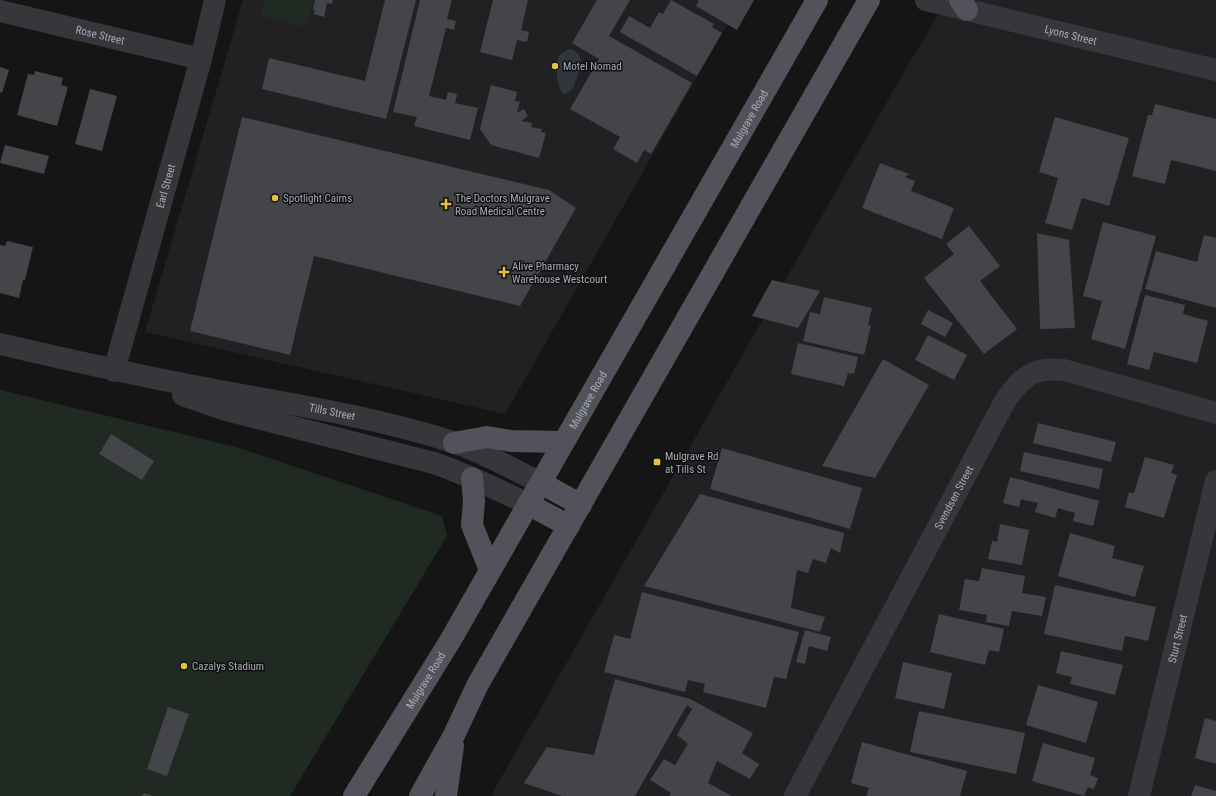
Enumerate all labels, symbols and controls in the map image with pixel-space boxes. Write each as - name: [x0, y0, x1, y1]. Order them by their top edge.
- street label: Lyons Street: [1043, 22, 1098, 48]
- street label: Rose Street: [74, 23, 126, 47]
- place label: Motel Nomad: [563, 60, 622, 73]
- marker: Motel Nomad: [550, 61, 560, 71]
- street label: Mulgrave Road: [727, 88, 771, 150]
- street label: Earl Street: [153, 163, 178, 209]
- place label: Spotlight Cairns: [283, 192, 352, 205]
- place label: The Doctors Mulgrave Road Medical Centre: [455, 192, 550, 218]
- marker: Spotlight Cairns: [270, 193, 280, 203]
- marker: The Doctors Mulgrave Road Medical Centre: [440, 198, 452, 210]
- place label: Alive Pharmacy Warehouse Westcourt: [512, 260, 607, 286]
- marker: Alive Pharmacy Warehouse Westcourt: [499, 267, 509, 277]
- street label: Mulgrave Road: [566, 369, 610, 431]
- street label: Tills Street: [308, 401, 356, 423]
- place label: Mulgrave Rd at Tills St: [665, 450, 719, 476]
- marker: Mulgrave Rd at Tills St: [652, 457, 662, 467]
- street label: Svendsen Street: [931, 464, 976, 532]
- street label: Sturt Street: [1165, 613, 1190, 664]
- street label: Mulgrave Road: [403, 650, 448, 711]
- place label: Cazalys Stadium: [192, 660, 264, 673]
- marker: Cazalys Stadium: [179, 661, 189, 671]

